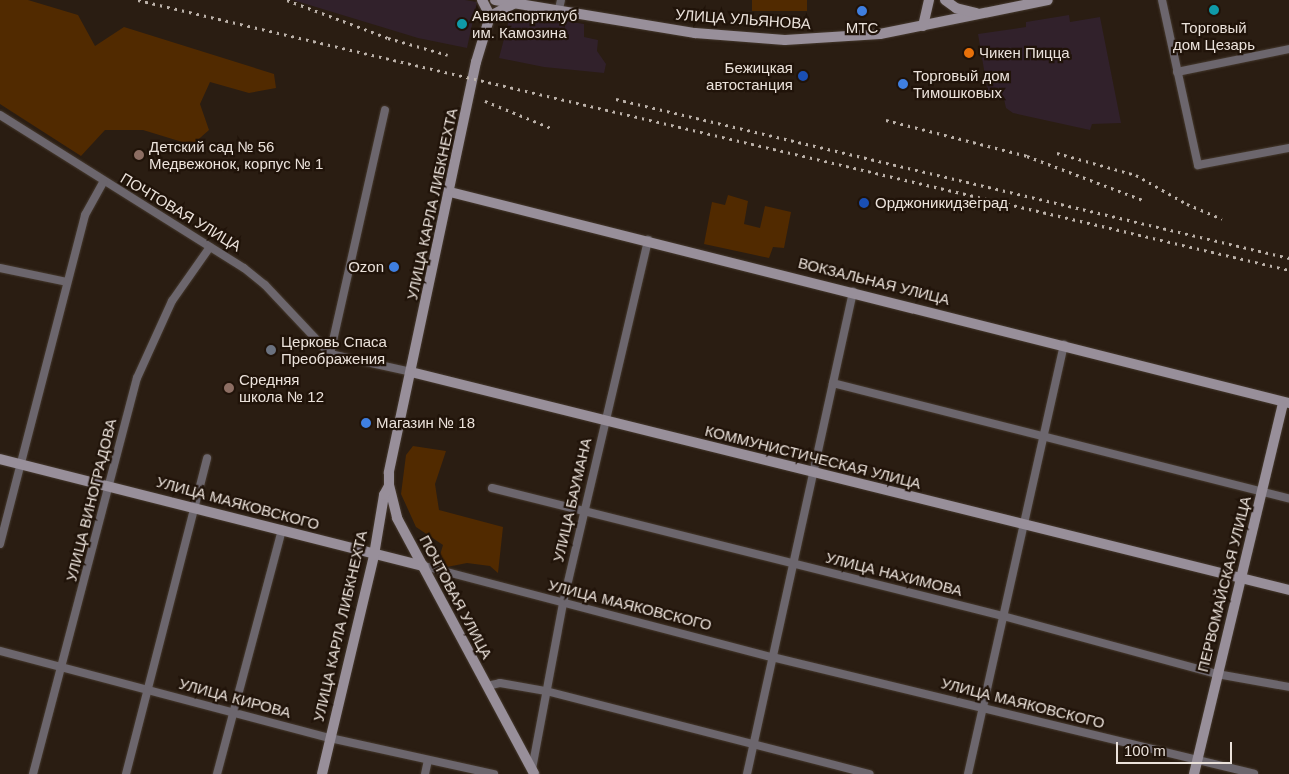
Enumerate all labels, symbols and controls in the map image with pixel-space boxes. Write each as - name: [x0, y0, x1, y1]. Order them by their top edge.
- marker: Торговый дом Цезарь: [1208, 4, 1220, 16]
- street label: УЛИЦА УЛЬЯНОВА: [675, 5, 811, 33]
- marker: МТС: [856, 5, 868, 17]
- place label: Авиаспортклуб им. Камозина: [472, 6, 577, 41]
- marker: Авиаспортклуб им. Камозина: [456, 18, 468, 30]
- place label: Торговый дом Цезарь: [1173, 18, 1255, 53]
- place label: МТС: [846, 19, 878, 37]
- place label: Чикен Пицца: [979, 44, 1070, 62]
- marker: Чикен Пицца: [963, 47, 975, 59]
- place label: Бежицкая автостанция: [706, 58, 793, 93]
- place label: Торговый дом Тимошковых: [913, 66, 1010, 101]
- marker: Бежицкая автостанция: [797, 70, 809, 82]
- marker: Торговый дом Тимошковых: [897, 78, 909, 90]
- street label: УЛИЦА КАРЛА ЛИБКНЕХТА: [403, 106, 461, 302]
- place label: Детский сад № 56 Медвежонок, корпус № 1: [149, 137, 323, 172]
- marker: Детский сад № 56 Медвежонок, корпус № 1: [133, 149, 145, 161]
- street label: ПОЧТОВАЯ УЛИЦА: [117, 169, 245, 255]
- place label: Орджоникидзеград: [875, 194, 1008, 212]
- marker: Орджоникидзеград: [857, 196, 871, 210]
- street label: ВОКЗАЛЬНАЯ УЛИЦА: [796, 253, 952, 309]
- place label: Ozon: [348, 258, 384, 276]
- marker: Ozon: [388, 261, 400, 273]
- place label: Церковь Спаса Преображения: [281, 332, 387, 367]
- marker: Церковь Спаса Преображения: [265, 344, 277, 356]
- place label: Средняя школа № 12: [239, 370, 324, 405]
- marker: Средняя школа № 12: [223, 382, 235, 394]
- place label: Магазин № 18: [376, 414, 475, 432]
- street label: УЛИЦА ВИНОГРАДОВА: [62, 417, 120, 583]
- marker: Магазин № 18: [360, 417, 372, 429]
- street label: КОММУНИСТИЧЕСКАЯ УЛИЦА: [703, 421, 923, 493]
- street label: УЛИЦА БАУМАНА: [549, 436, 595, 564]
- street label: УЛИЦА МАЯКОВСКОГО: [155, 473, 321, 533]
- street label: ПЕРВОМАЙСКАЯ УЛИЦА: [1193, 494, 1255, 674]
- street label: УЛИЦА КАРЛА ЛИБКНЕХТА: [309, 529, 371, 723]
- street label: ПОЧТОВАЯ УЛИЦА: [416, 532, 496, 662]
- street label: УЛИЦА НАХИМОВА: [824, 548, 964, 600]
- street label: УЛИЦА МАЯКОВСКОГО: [546, 576, 714, 634]
- street label: УЛИЦА КИРОВА: [177, 674, 293, 722]
- street label: УЛИЦА МАЯКОВСКОГО: [939, 674, 1107, 732]
- scale bar: [1119, 732, 1235, 764]
- text: 100 m: [1124, 742, 1166, 759]

